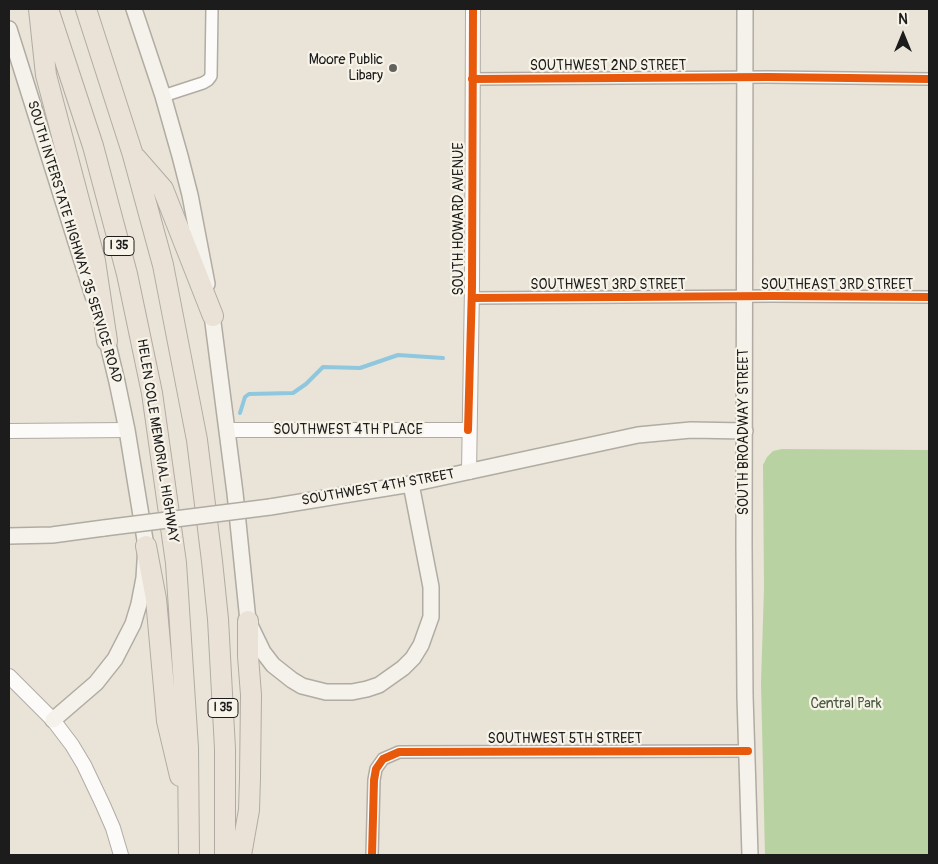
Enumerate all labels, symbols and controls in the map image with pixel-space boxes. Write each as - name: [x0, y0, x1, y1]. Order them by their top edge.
- north arrow: [878, 10, 928, 60]
- text: N: [898, 11, 908, 28]
- place label: Moore Public Libary: [309, 52, 383, 84]
- street label: SOUTHWEST 2ND STREET: [530, 58, 686, 74]
- marker: Moore Public Libary: [387, 62, 399, 74]
- street label: SOUTH INTERSTATE HIGHWAY 35 SERVICE ROAD: [23, 99, 125, 385]
- street label: SOUTH HOWARD AVENUE: [451, 142, 467, 296]
- road number: I 35: [104, 237, 134, 256]
- street label: SOUTHWEST 3RD STREET: [530, 277, 686, 293]
- street label: SOUTHEAST 3RD STREET: [761, 277, 913, 293]
- street label: HELEN COLE MEMORIAL HIGHWAY: [133, 338, 181, 544]
- street label: SOUTH BROADWAY STREET: [736, 349, 752, 515]
- street label: SOUTHWEST 4TH PLACE: [273, 422, 423, 438]
- street label: SOUTHWEST 4TH STREET: [300, 466, 456, 510]
- park label: Central Park: [810, 696, 882, 712]
- road number: I 35: [208, 698, 238, 718]
- street label: SOUTHWEST 5TH STREET: [488, 731, 642, 747]

